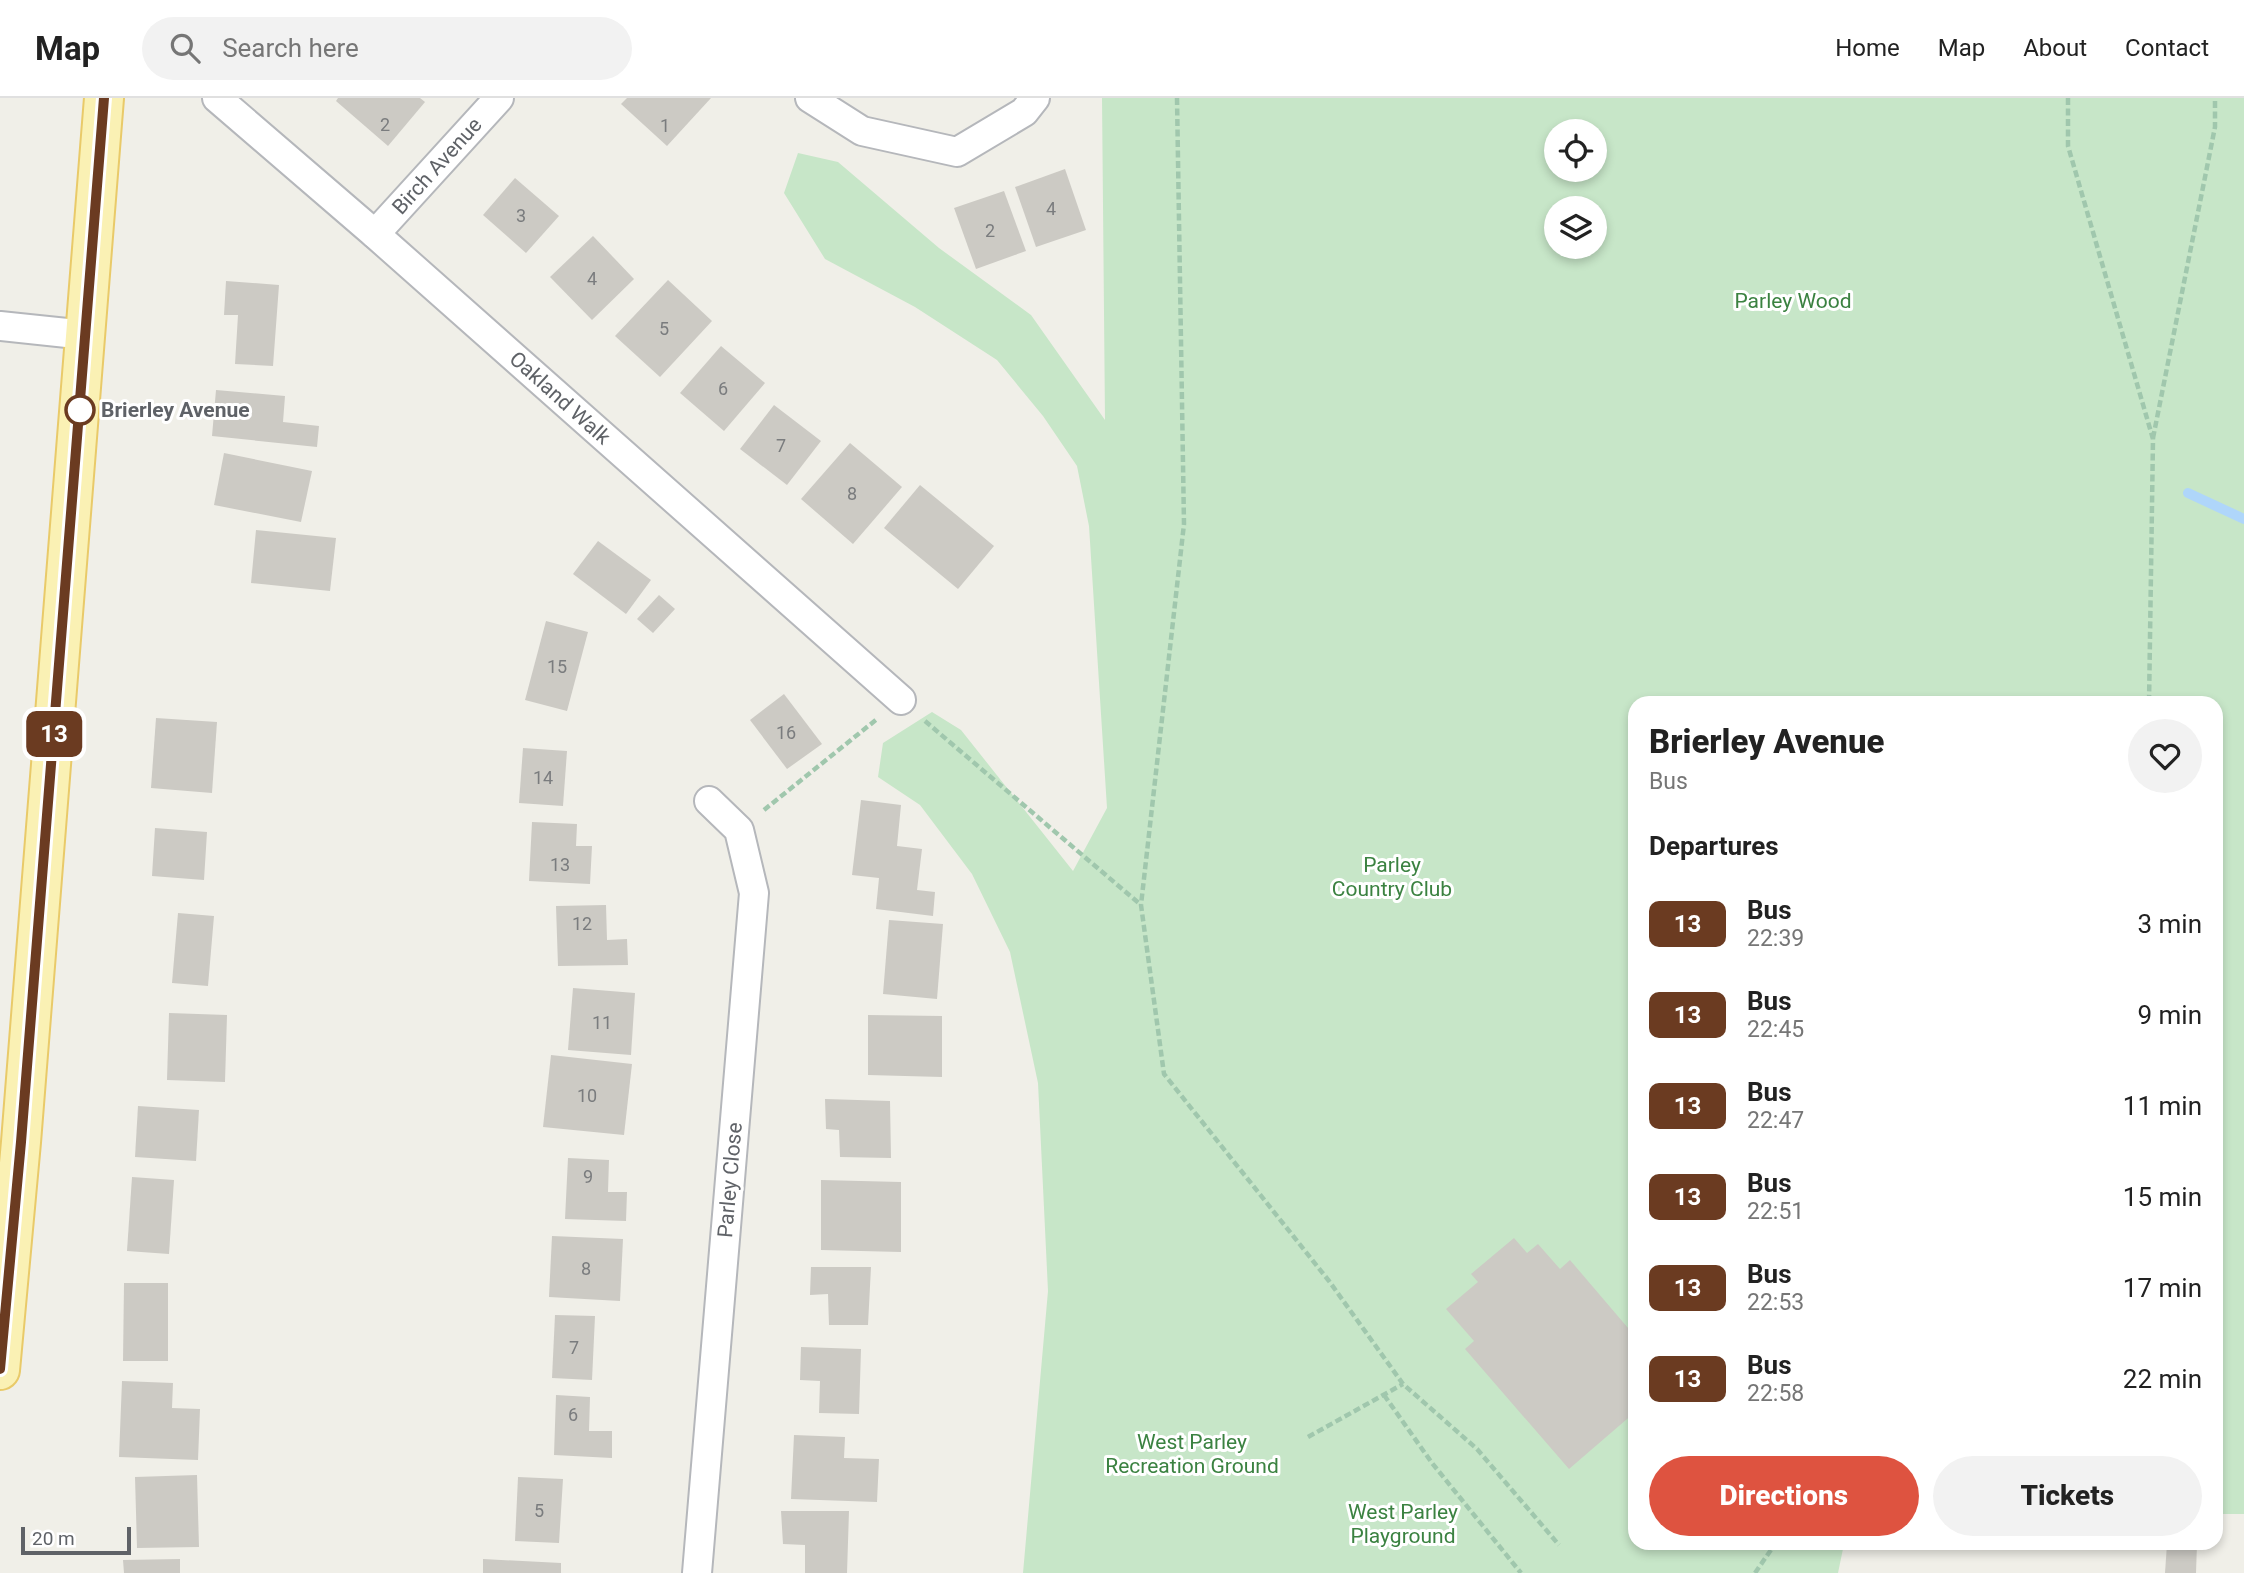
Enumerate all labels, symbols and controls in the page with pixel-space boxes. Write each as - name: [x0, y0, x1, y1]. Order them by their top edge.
- search box: [142, 17, 632, 80]
- text: Map: [35, 29, 100, 68]
- icon: search: [166, 29, 204, 67]
- text: Search here: [222, 33, 359, 63]
- text: Home: [1835, 34, 1900, 62]
- text: Map: [1938, 34, 1985, 62]
- text: About: [2023, 34, 2087, 62]
- text: Contact: [2125, 34, 2209, 62]
- street label: Birch Avenue: [387, 113, 487, 219]
- house number: 2: [380, 114, 390, 135]
- house number: 1: [660, 115, 670, 136]
- map controls: [1544, 119, 1607, 259]
- button: locate: [1544, 119, 1607, 182]
- button: layers: [1544, 196, 1607, 259]
- house number: 4: [1046, 198, 1056, 219]
- house number: 3: [516, 205, 526, 226]
- house number: 2: [985, 220, 995, 241]
- house number: 4: [587, 268, 597, 289]
- park label: Parley Wood: [1734, 289, 1852, 313]
- house number: 5: [659, 318, 669, 339]
- street label: Oakland Walk: [505, 347, 616, 450]
- house number: 6: [718, 378, 728, 399]
- marker: Brierley Avenue: [65, 395, 95, 425]
- place label: Brierley Avenue: [101, 398, 250, 422]
- house number: 7: [776, 435, 786, 456]
- house number: 8: [847, 483, 857, 504]
- house number: 15: [547, 656, 567, 677]
- line badge: 13: [22, 711, 86, 757]
- button: heart: [2128, 719, 2202, 793]
- text: 13: [40, 720, 68, 748]
- house number: 16: [776, 722, 796, 743]
- text: Brierley Avenue: [1649, 722, 1884, 761]
- house number: 14: [533, 767, 553, 788]
- text: Bus: [1649, 768, 1688, 795]
- text: Departures: [1649, 831, 1779, 861]
- park label: Parley Country Club: [1332, 853, 1452, 901]
- house number: 13: [550, 854, 570, 875]
- text: Bus: [1747, 895, 1792, 925]
- text: 3 min: [2137, 909, 2202, 939]
- text: 13: [1674, 910, 1701, 938]
- house number: 12: [572, 913, 592, 934]
- text: 22:39: [1747, 925, 1804, 952]
- text: Bus: [1747, 986, 1792, 1016]
- text: 9 min: [2137, 1000, 2202, 1030]
- text: 13: [1674, 1001, 1701, 1029]
- house number: 11: [592, 1012, 612, 1033]
- text: 22:45: [1747, 1016, 1804, 1043]
- text: Bus: [1747, 1077, 1792, 1107]
- house number: 10: [577, 1085, 597, 1106]
- text: 11 min: [2123, 1091, 2202, 1121]
- text: 13: [1674, 1092, 1701, 1120]
- text: 22:47: [1747, 1107, 1804, 1134]
- street label: Parley Close: [713, 1121, 747, 1239]
- house number: 9: [583, 1166, 593, 1187]
- text: Bus: [1747, 1168, 1792, 1198]
- text: 15 min: [2123, 1182, 2202, 1212]
- text: 13: [1674, 1183, 1701, 1211]
- text: 22:51: [1747, 1198, 1804, 1225]
- house number: 8: [581, 1258, 591, 1279]
- text: Bus: [1747, 1259, 1792, 1289]
- text: 17 min: [2123, 1273, 2202, 1303]
- text: 13: [1674, 1274, 1701, 1302]
- text: 22:53: [1747, 1289, 1804, 1316]
- house number: 7: [569, 1337, 579, 1358]
- text: Bus: [1747, 1350, 1792, 1380]
- text: 22 min: [2123, 1364, 2202, 1394]
- text: 13: [1674, 1365, 1701, 1393]
- text: 22:58: [1747, 1380, 1804, 1407]
- house number: 6: [568, 1404, 578, 1425]
- park label: West Parley Recreation Ground: [1105, 1430, 1279, 1478]
- button: Directions: [1649, 1456, 1919, 1536]
- button: Tickets: [1933, 1456, 2202, 1536]
- house number: 5: [534, 1500, 544, 1521]
- park label: West Parley Playground: [1348, 1500, 1458, 1548]
- scale bar: [21, 1524, 131, 1556]
- text: 20 m: [32, 1527, 75, 1550]

